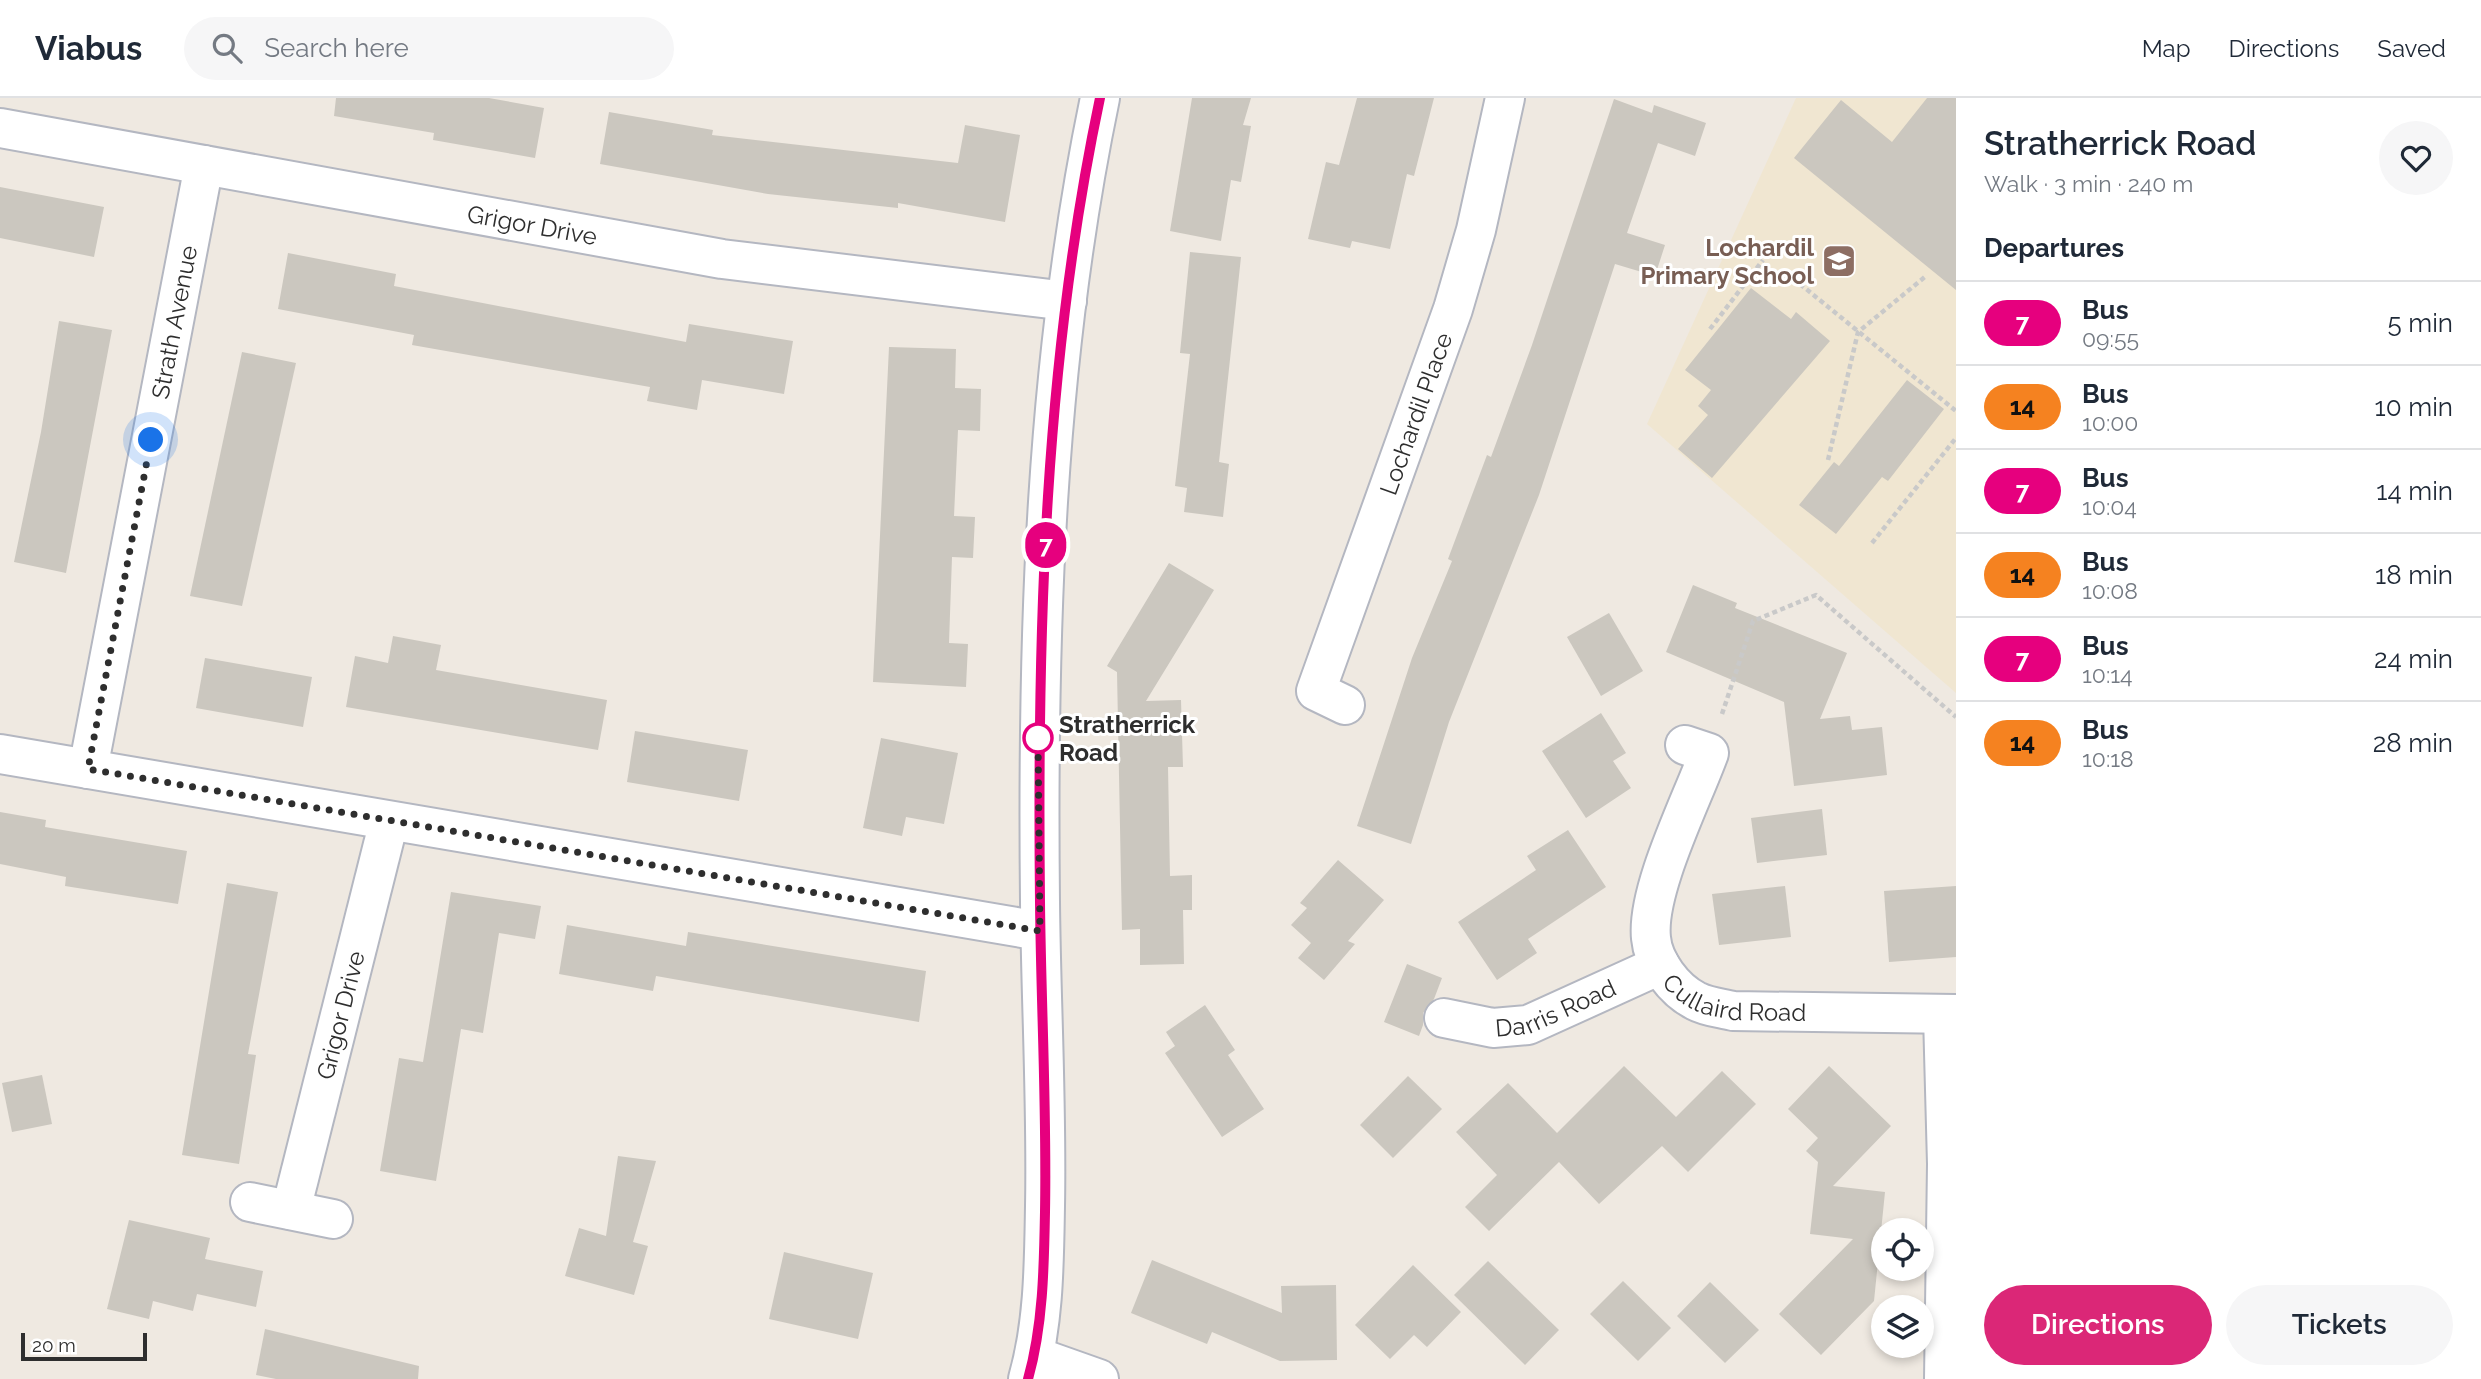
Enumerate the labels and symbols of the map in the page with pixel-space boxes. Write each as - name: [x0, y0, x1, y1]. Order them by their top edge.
- street label: Grigor Drive: [465, 199, 599, 251]
- place label: Lochardil Primary School: [1640, 233, 1814, 290]
- school or university icon: Lochardil Primary School: [1820, 242, 1858, 280]
- street label: Strath Avenue: [145, 243, 203, 401]
- street label: Lochardil Place: [1373, 329, 1458, 499]
- your location: [133, 422, 168, 457]
- line badge: 7: [1023, 522, 1069, 568]
- place label: Stratherrick Road: [1059, 710, 1196, 767]
- marker: Stratherrick Road: [1023, 723, 1053, 753]
- street label: Grigor Drive: [310, 948, 370, 1082]
- street label: Cullaird Road: [1657, 967, 1806, 1026]
- street label: Darris Road: [1494, 973, 1620, 1042]
- scale bar: [21, 1330, 147, 1362]

